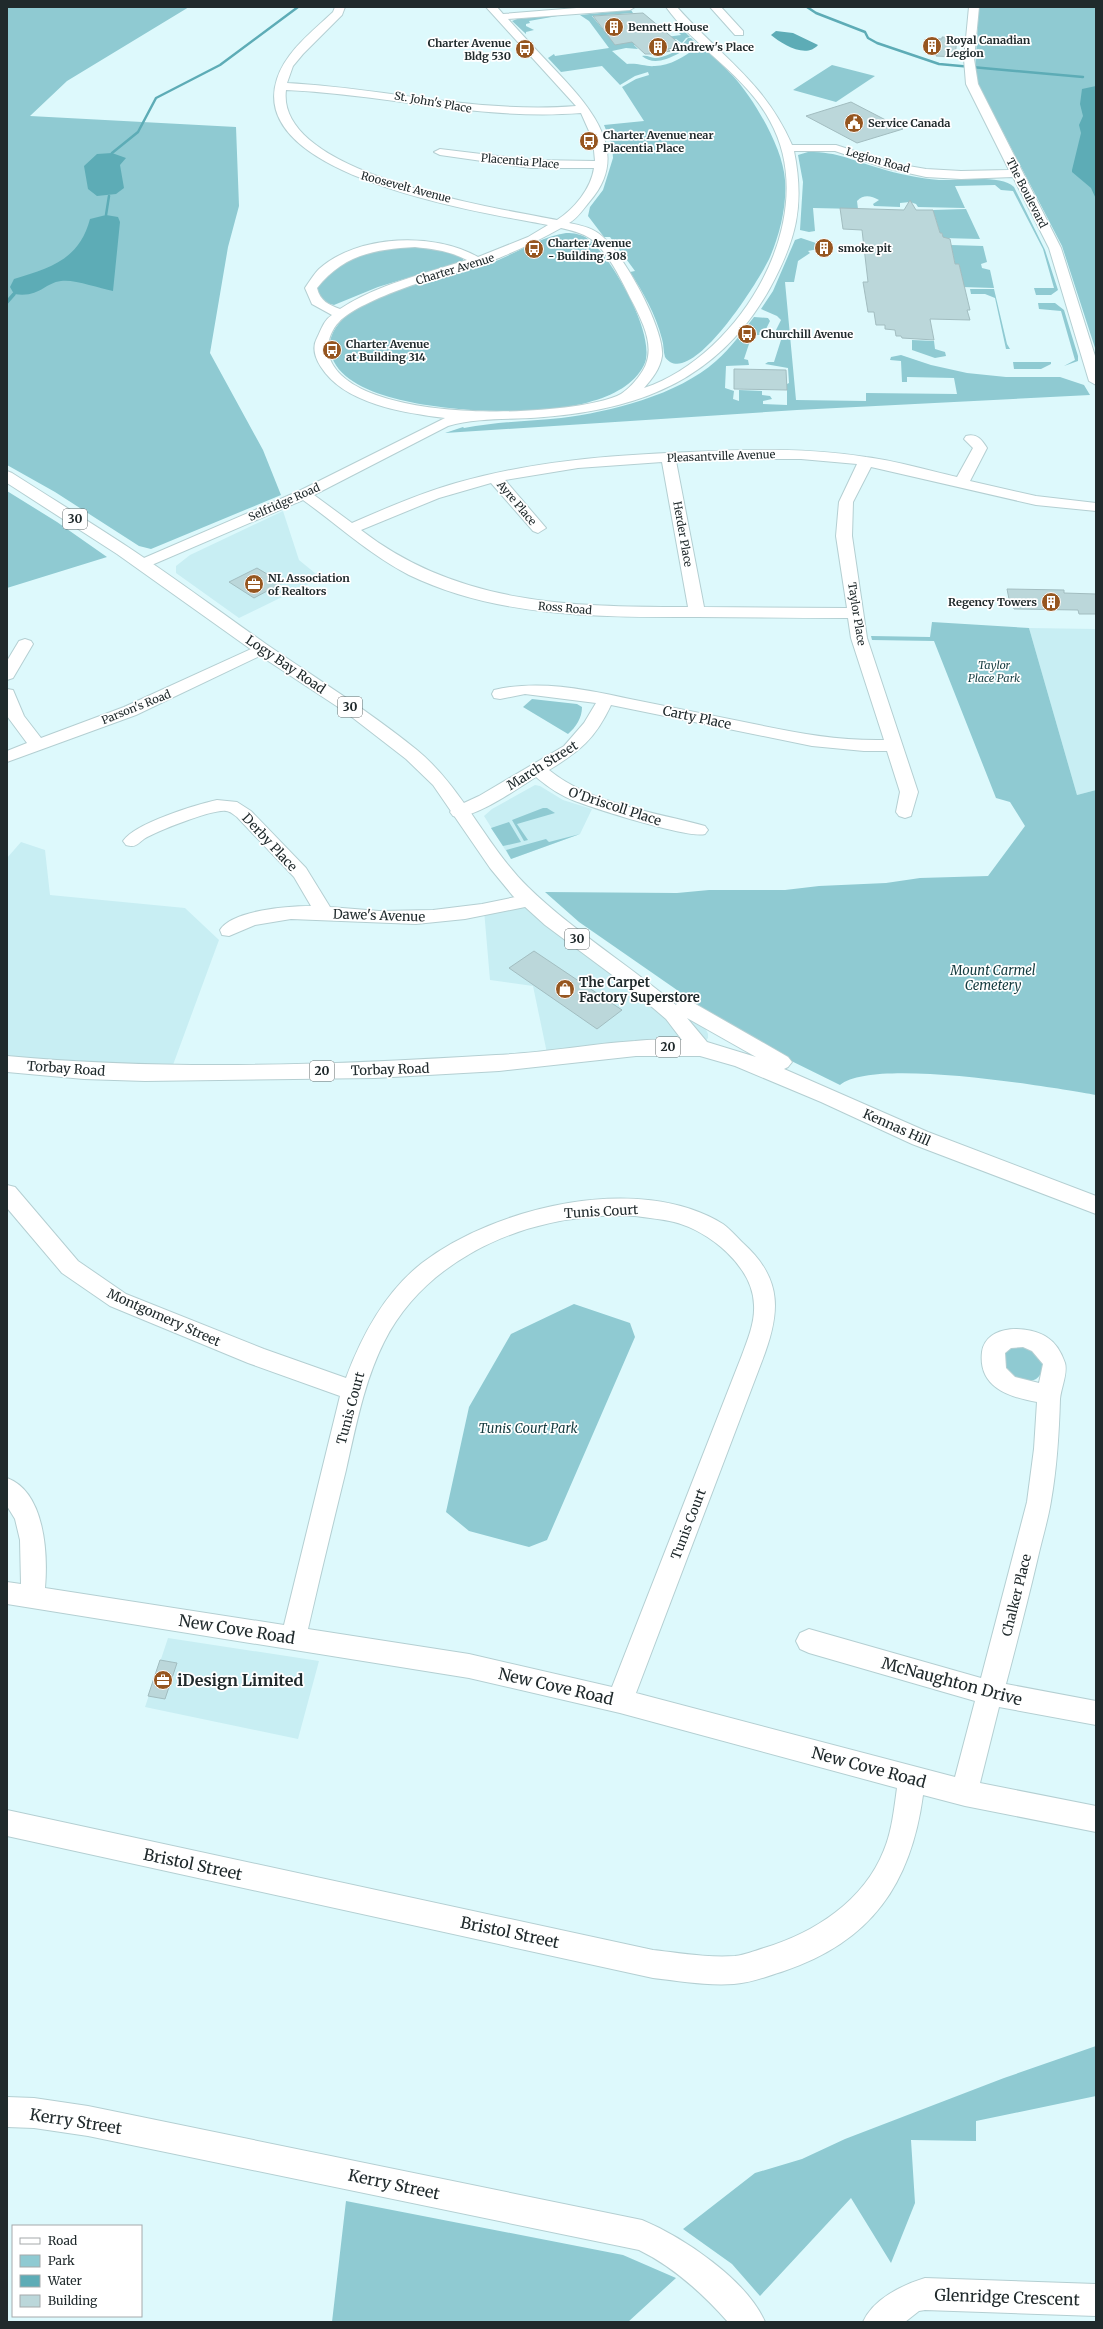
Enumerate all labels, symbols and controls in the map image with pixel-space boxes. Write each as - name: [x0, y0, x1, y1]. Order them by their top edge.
- building icon: Bennett House: [603, 16, 625, 38]
- place label: Bennett House: [628, 20, 708, 34]
- place label: Royal Canadian Legion: [946, 33, 1031, 60]
- building icon: Royal Canadian Legion: [921, 35, 943, 57]
- place label: Charter Avenue Bldg 530: [428, 36, 511, 63]
- building icon: Andrew's Place: [647, 36, 669, 58]
- bus stop icon: Charter Avenue Bldg 530: [514, 38, 536, 60]
- place label: Andrew's Place: [671, 40, 754, 54]
- street label: St. John's Place: [393, 88, 473, 116]
- public building icon: Service Canada: [843, 112, 865, 134]
- place label: Service Canada: [868, 116, 950, 130]
- place label: Charter Avenue near Placentia Place: [603, 128, 714, 155]
- bus stop icon: Charter Avenue near Placentia Place: [578, 130, 600, 152]
- street label: Legion Road: [844, 144, 912, 176]
- street label: Placentia Place: [480, 151, 560, 171]
- street label: The Boulevard: [1003, 156, 1051, 231]
- street label: Roosevelt Avenue: [359, 168, 453, 206]
- place label: Charter Avenue - Building 308: [548, 236, 631, 263]
- building icon: smoke pit: [813, 237, 835, 259]
- bus stop icon: Charter Avenue - Building 308: [523, 238, 545, 260]
- place label: smoke pit: [838, 241, 892, 255]
- street label: Charter Avenue: [414, 250, 496, 288]
- bus stop icon: Churchill Avenue: [736, 323, 758, 345]
- place label: Churchill Avenue: [761, 327, 853, 341]
- place label: Charter Avenue at Building 314: [346, 337, 429, 364]
- bus stop icon: Charter Avenue at Building 314: [321, 339, 343, 361]
- street label: Pleasantville Avenue: [666, 447, 776, 465]
- street label: Ayre Place: [494, 477, 540, 528]
- street label: Selfridge Road: [246, 480, 322, 524]
- street label: Herder Place: [670, 500, 696, 568]
- road number: 30: [63, 509, 87, 529]
- place label: NL Association of Realtors: [268, 571, 350, 598]
- office icon: NL Association of Realtors: [243, 573, 265, 595]
- street label: Taylor Place: [845, 581, 869, 647]
- building icon: Regency Towers: [1040, 591, 1062, 613]
- place label: Regency Towers: [948, 595, 1037, 609]
- street label: Ross Road: [537, 599, 593, 617]
- street label: Logy Bay Road: [243, 631, 329, 697]
- park label: Taylor Place Park: [968, 658, 1020, 685]
- street label: Parson's Road: [99, 687, 173, 727]
- road number: 30: [338, 697, 362, 717]
- street label: Carty Place: [661, 702, 733, 733]
- street label: March Street: [504, 737, 581, 794]
- street label: O'Driscoll Place: [566, 783, 664, 830]
- street label: Derby Place: [238, 810, 301, 875]
- street label: Dawe's Avenue: [333, 905, 426, 926]
- road number: 30: [565, 929, 589, 949]
- park label: Mount Carmel Cemetery: [949, 962, 1036, 994]
- place label: The Carpet Factory Superstore: [579, 974, 700, 1006]
- shop icon: The Carpet Factory Superstore: [554, 978, 576, 1000]
- road number: 20: [656, 1037, 680, 1057]
- street label: Torbay Road: [26, 1057, 106, 1080]
- street label: Torbay Road: [350, 1060, 430, 1079]
- road number: 20: [310, 1061, 334, 1081]
- street label: Kennas Hill: [860, 1105, 933, 1150]
- street label: Tunis Court: [563, 1201, 639, 1222]
- street label: Montgomery Street: [104, 1285, 223, 1350]
- street label: Tunis Court: [333, 1370, 368, 1446]
- park label: Tunis Court Park: [479, 1420, 577, 1437]
- street label: Tunis Court: [667, 1486, 710, 1562]
- street label: Chalker Place: [998, 1552, 1035, 1638]
- street label: New Cove Road: [177, 1610, 297, 1648]
- street label: McNaughton Drive: [879, 1653, 1025, 1709]
- street label: New Cove Road: [496, 1663, 616, 1709]
- office icon: iDesign Limited: [152, 1669, 174, 1691]
- place label: iDesign Limited: [177, 1670, 303, 1690]
- street label: New Cove Road: [810, 1742, 929, 1792]
- street label: Bristol Street: [142, 1844, 245, 1884]
- street label: Bristol Street: [459, 1912, 562, 1952]
- street label: Kerry Street: [28, 2104, 124, 2138]
- street label: Kerry Street: [346, 2165, 442, 2204]
- legend: [12, 2225, 142, 2317]
- text: Road: [48, 2233, 77, 2248]
- text: Park: [48, 2253, 75, 2268]
- text: Water: [47, 2273, 83, 2288]
- street label: Glenridge Crescent: [934, 2284, 1081, 2310]
- text: Building: [48, 2293, 98, 2308]

